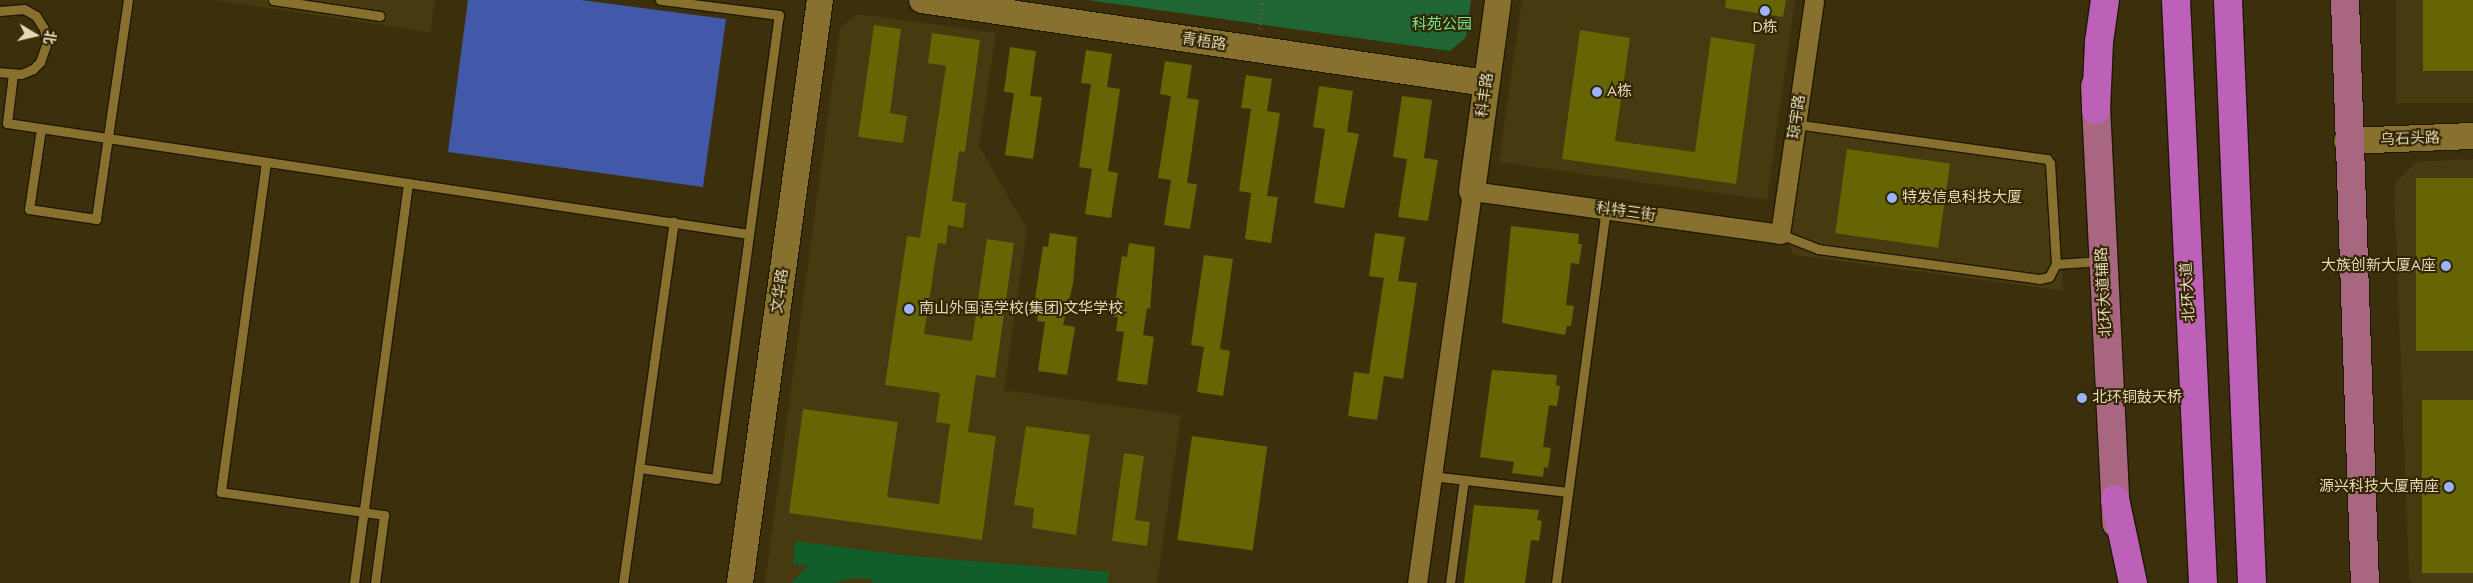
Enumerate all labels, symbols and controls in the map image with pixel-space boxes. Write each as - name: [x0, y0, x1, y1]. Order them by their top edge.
- marker: D栋: [1759, 5, 1771, 17]
- north arrow: [10, 10, 60, 60]
- park label: 科苑公园: [1412, 16, 1472, 34]
- place label: D栋: [1752, 19, 1778, 37]
- text: 北: [39, 29, 61, 46]
- street label: 青梧路: [1180, 30, 1228, 54]
- street label: 科丰路: [1473, 71, 1497, 119]
- place label: A栋: [1607, 83, 1632, 101]
- marker: A栋: [1591, 86, 1603, 98]
- street label: 琼宇路: [1785, 93, 1809, 141]
- street label: 乌石头路: [2380, 129, 2440, 149]
- place label: 特发信息科技大厦: [1902, 189, 2022, 207]
- marker: 特发信息科技大厦: [1886, 192, 1898, 204]
- street label: 科特三街: [1595, 199, 1657, 225]
- street label: 北环大道辅路: [2093, 247, 2115, 337]
- place label: 大族创新大厦A座: [2321, 257, 2436, 275]
- marker: 大族创新大厦A座: [2440, 260, 2452, 272]
- street label: 北环大道: [2177, 262, 2199, 322]
- street label: 文华路: [768, 267, 792, 315]
- place label: 南山外国语学校(集团)文华学校: [919, 300, 1123, 318]
- marker: 南山外国语学校(集团)文华学校: [903, 303, 915, 315]
- place label: 北环铜鼓天桥: [2092, 389, 2182, 407]
- marker: 北环铜鼓天桥: [2076, 392, 2088, 404]
- place label: 源兴科技大厦南座: [2319, 478, 2439, 496]
- marker: 源兴科技大厦南座: [2443, 481, 2455, 493]

